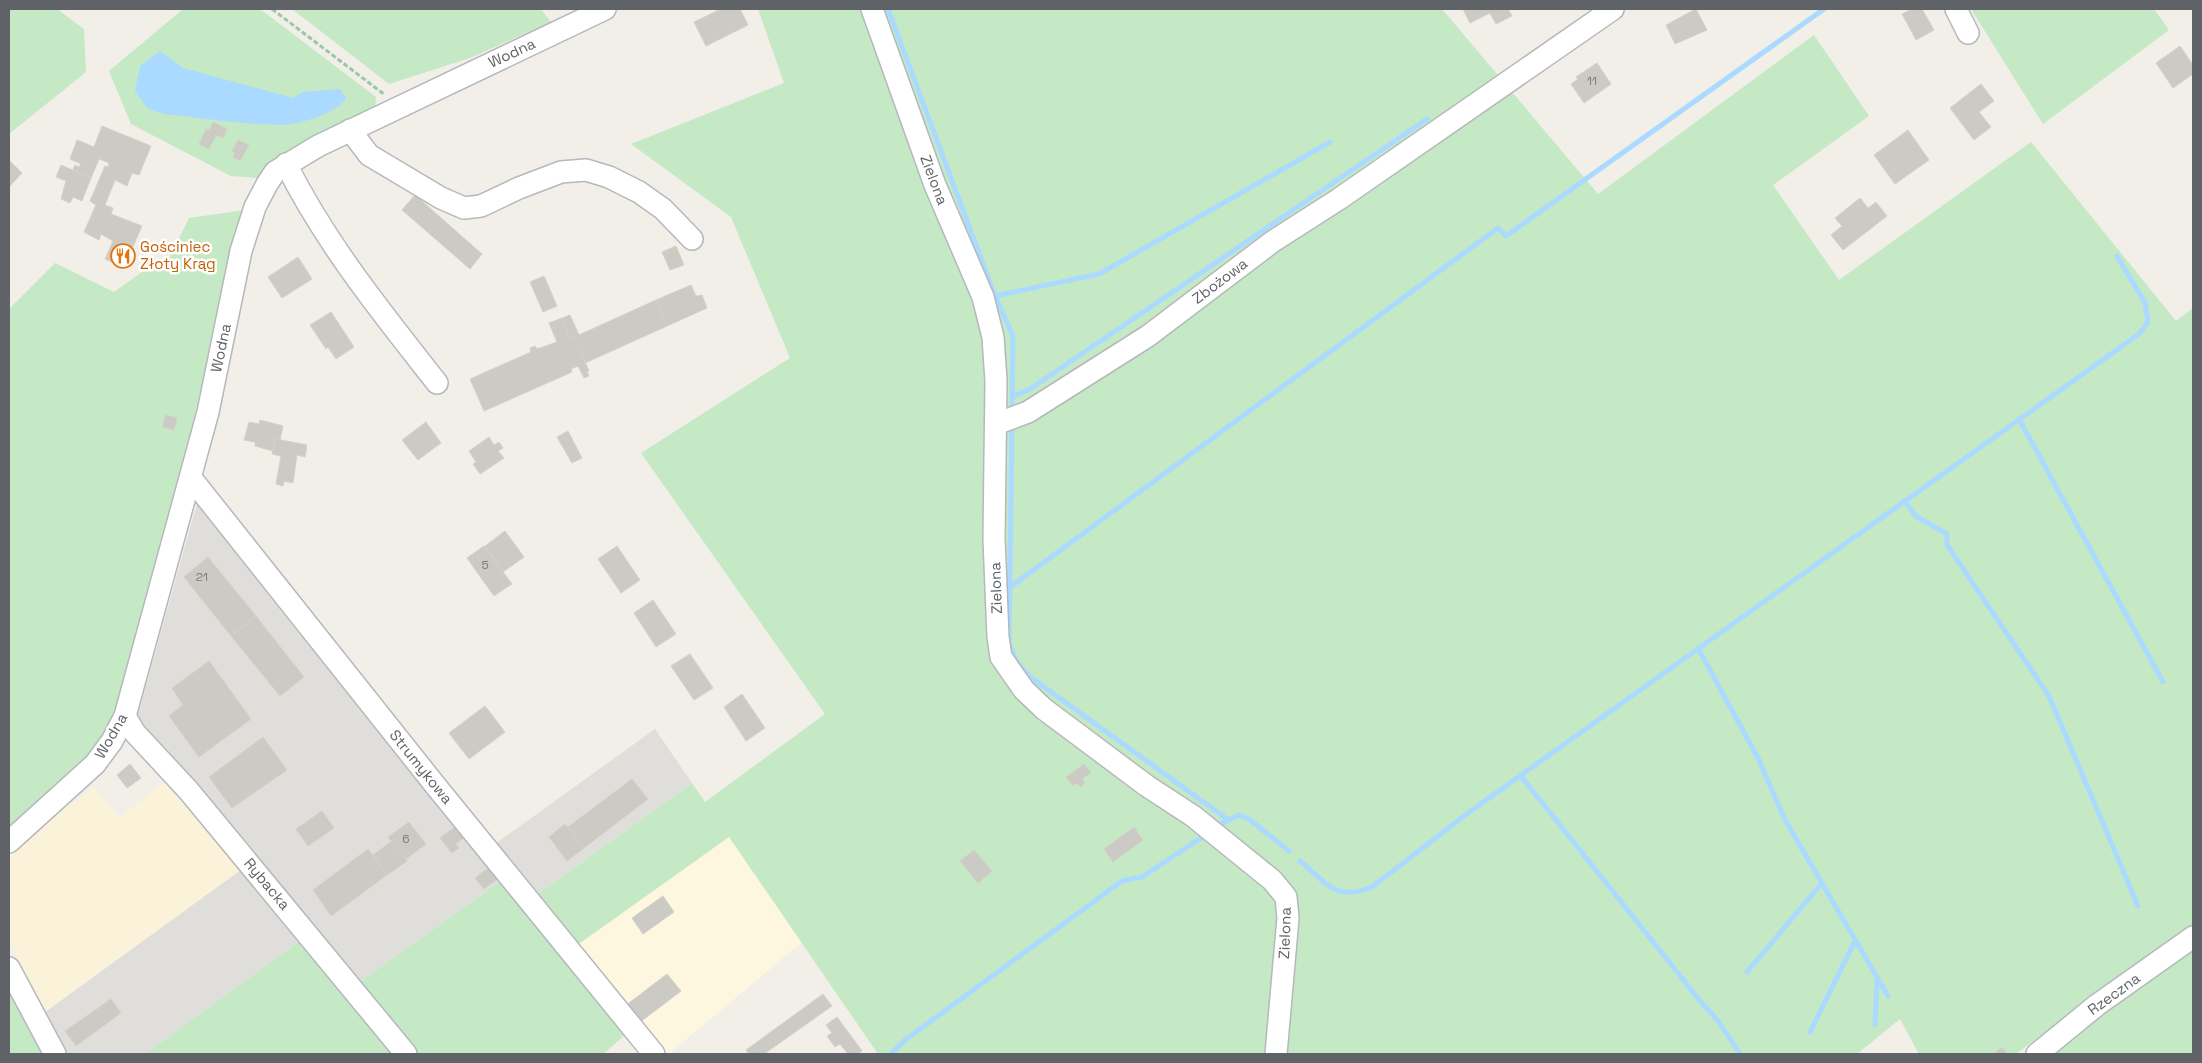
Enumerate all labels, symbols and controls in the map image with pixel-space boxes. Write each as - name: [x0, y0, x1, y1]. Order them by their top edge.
- street label: Wodna: [485, 33, 539, 72]
- house number: 11: [1587, 73, 1597, 89]
- street label: Zielona: [916, 152, 953, 208]
- place label: Gościniec Złoty Krąg: [140, 237, 216, 273]
- restaurant icon: Gościniec Złoty Krąg: [110, 243, 136, 269]
- street label: Zbożowa: [1188, 253, 1251, 308]
- street label: Wodna: [206, 321, 235, 374]
- house number: 5: [481, 557, 489, 573]
- street label: Zielona: [985, 561, 1006, 614]
- house number: 21: [196, 569, 208, 585]
- street label: Wodna: [90, 709, 131, 762]
- street label: Strumykowa: [386, 726, 457, 808]
- house number: 6: [402, 831, 410, 847]
- street label: Rybacka: [240, 854, 295, 914]
- street label: Zielona: [1274, 906, 1295, 959]
- street label: Rzeczna: [2084, 968, 2144, 1019]

